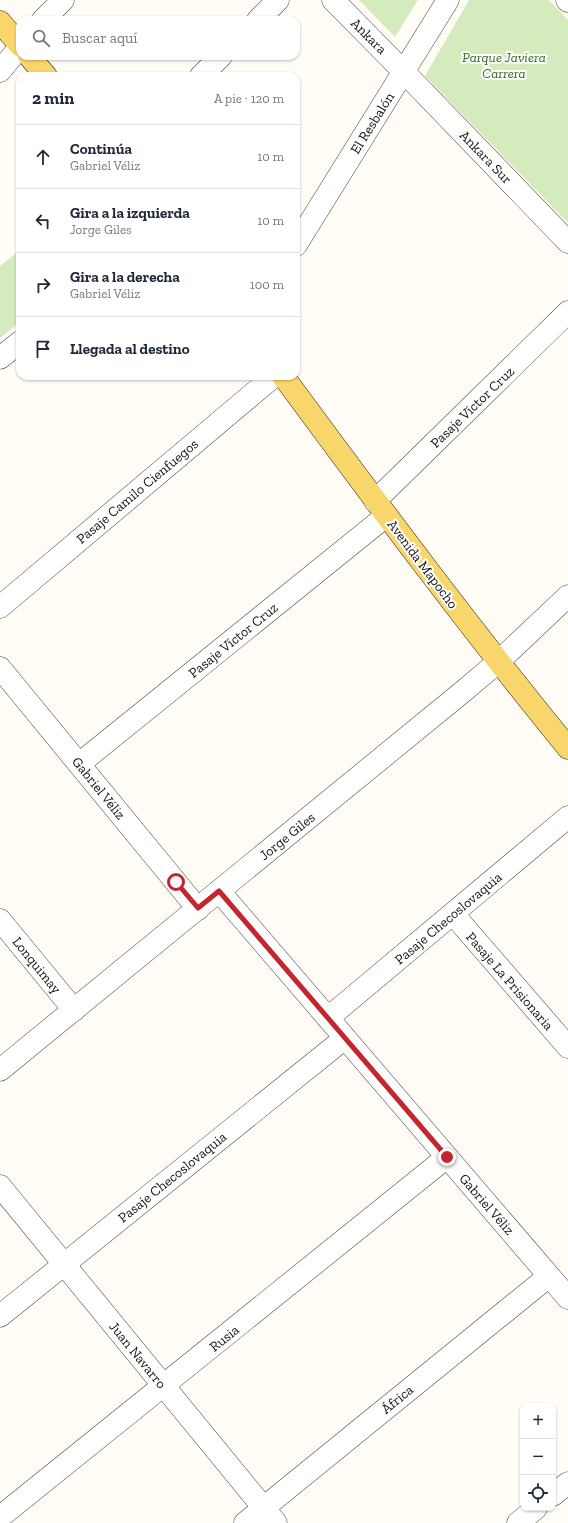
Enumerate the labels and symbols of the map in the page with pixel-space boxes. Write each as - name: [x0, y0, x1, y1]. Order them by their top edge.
- street label: Ankara: [347, 15, 390, 58]
- park label: Parque Javiera Carrera: [462, 49, 546, 82]
- street label: El Resbalón: [347, 89, 398, 157]
- street label: Ankara Sur: [456, 127, 516, 188]
- street label: Pasaje Víctor Cruz: [427, 363, 518, 452]
- street label: Pasaje Camilo Cienfuegos: [73, 435, 202, 547]
- street label: Avenida Mapocho: [384, 517, 462, 612]
- street label: Pasaje Víctor Cruz: [185, 599, 282, 682]
- street label: Gabriel Véliz: [68, 754, 129, 823]
- street label: Jorge Giles: [256, 809, 319, 864]
- street label: Pasaje Checoslovaquia: [391, 868, 506, 968]
- route start: [167, 873, 185, 891]
- street label: Pasaje La Prisionaria: [462, 929, 557, 1034]
- street label: Lonquimay: [9, 934, 65, 998]
- street label: Pasaje Checoslovaquia: [115, 1128, 230, 1226]
- route end: [438, 1148, 456, 1166]
- street label: Gabriel Véliz: [455, 1170, 518, 1239]
- street label: Juan Navarro: [105, 1318, 170, 1392]
- street label: Rusia: [206, 1321, 243, 1355]
- street label: África: [378, 1381, 417, 1418]

